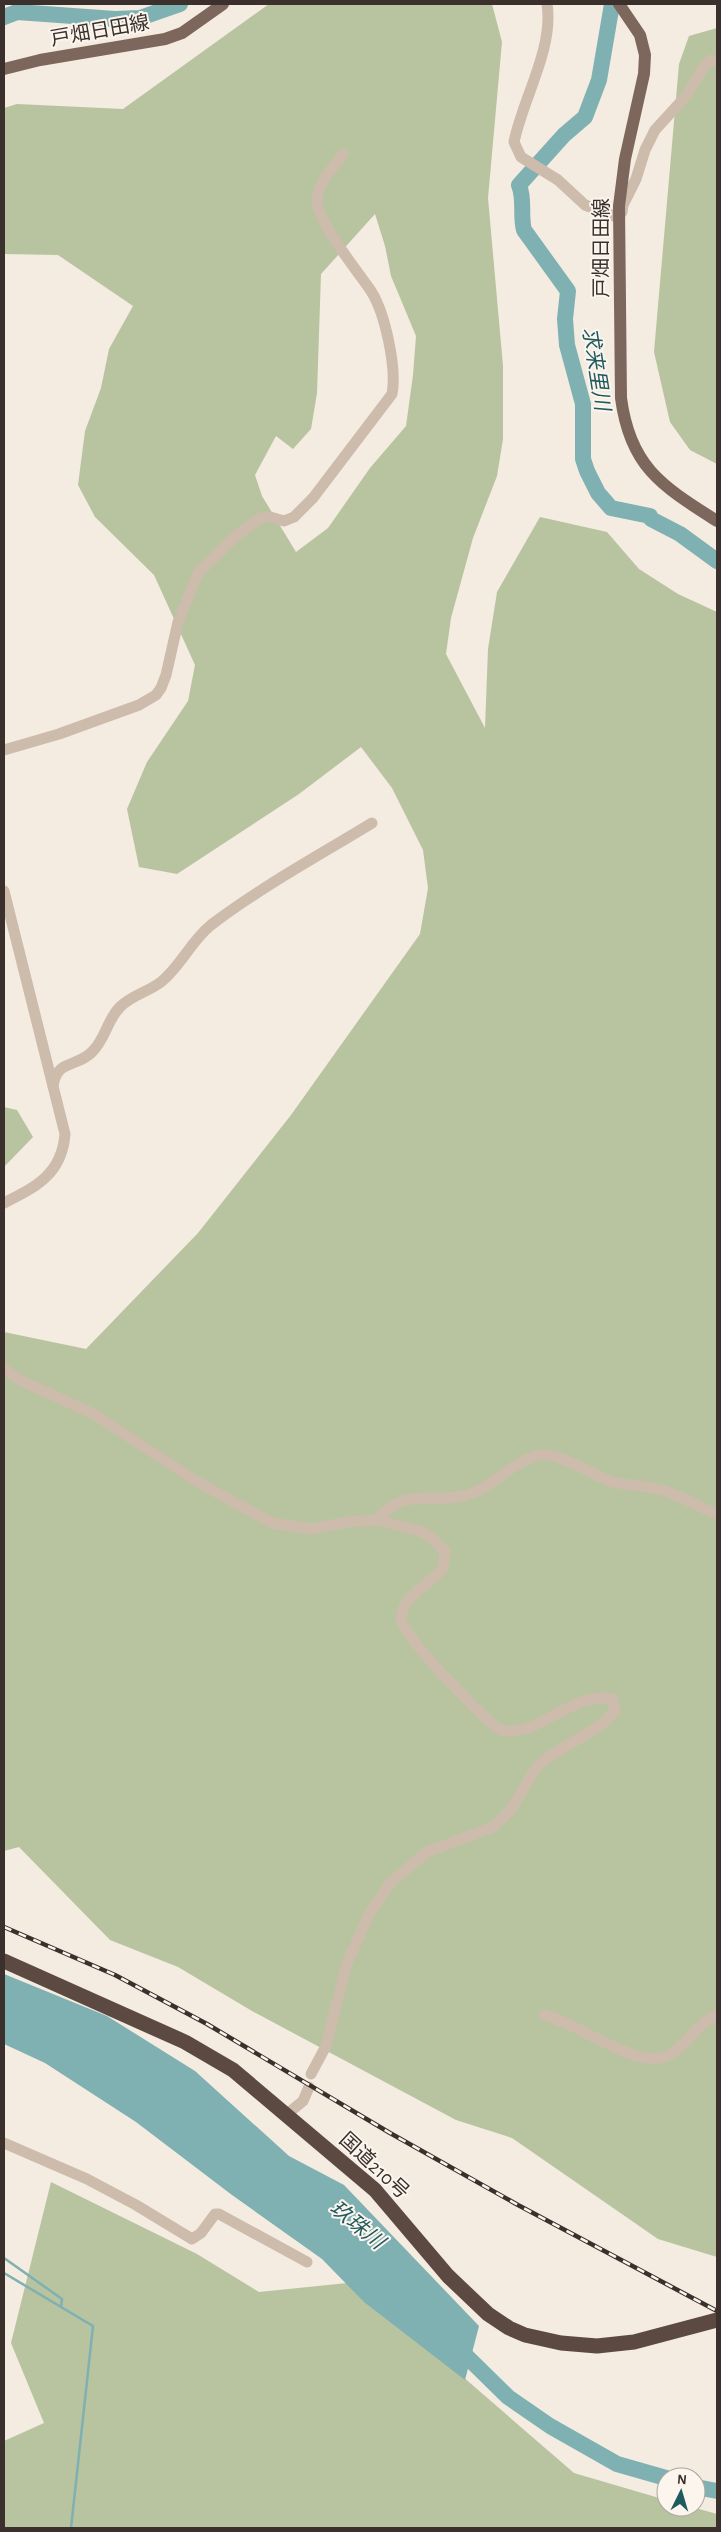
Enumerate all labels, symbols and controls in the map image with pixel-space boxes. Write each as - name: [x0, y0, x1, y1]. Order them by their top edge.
- street label: 戸畑日田線: [49, 10, 151, 50]
- street label: 戸畑日田線: [590, 198, 612, 298]
- water label: 求来里川: [579, 326, 614, 414]
- street label: 国道210号: [336, 2128, 413, 2203]
- water label: 玖珠川: [326, 2196, 390, 2254]
- north arrow: [656, 2467, 706, 2517]
- text: N: [677, 2473, 688, 2487]

